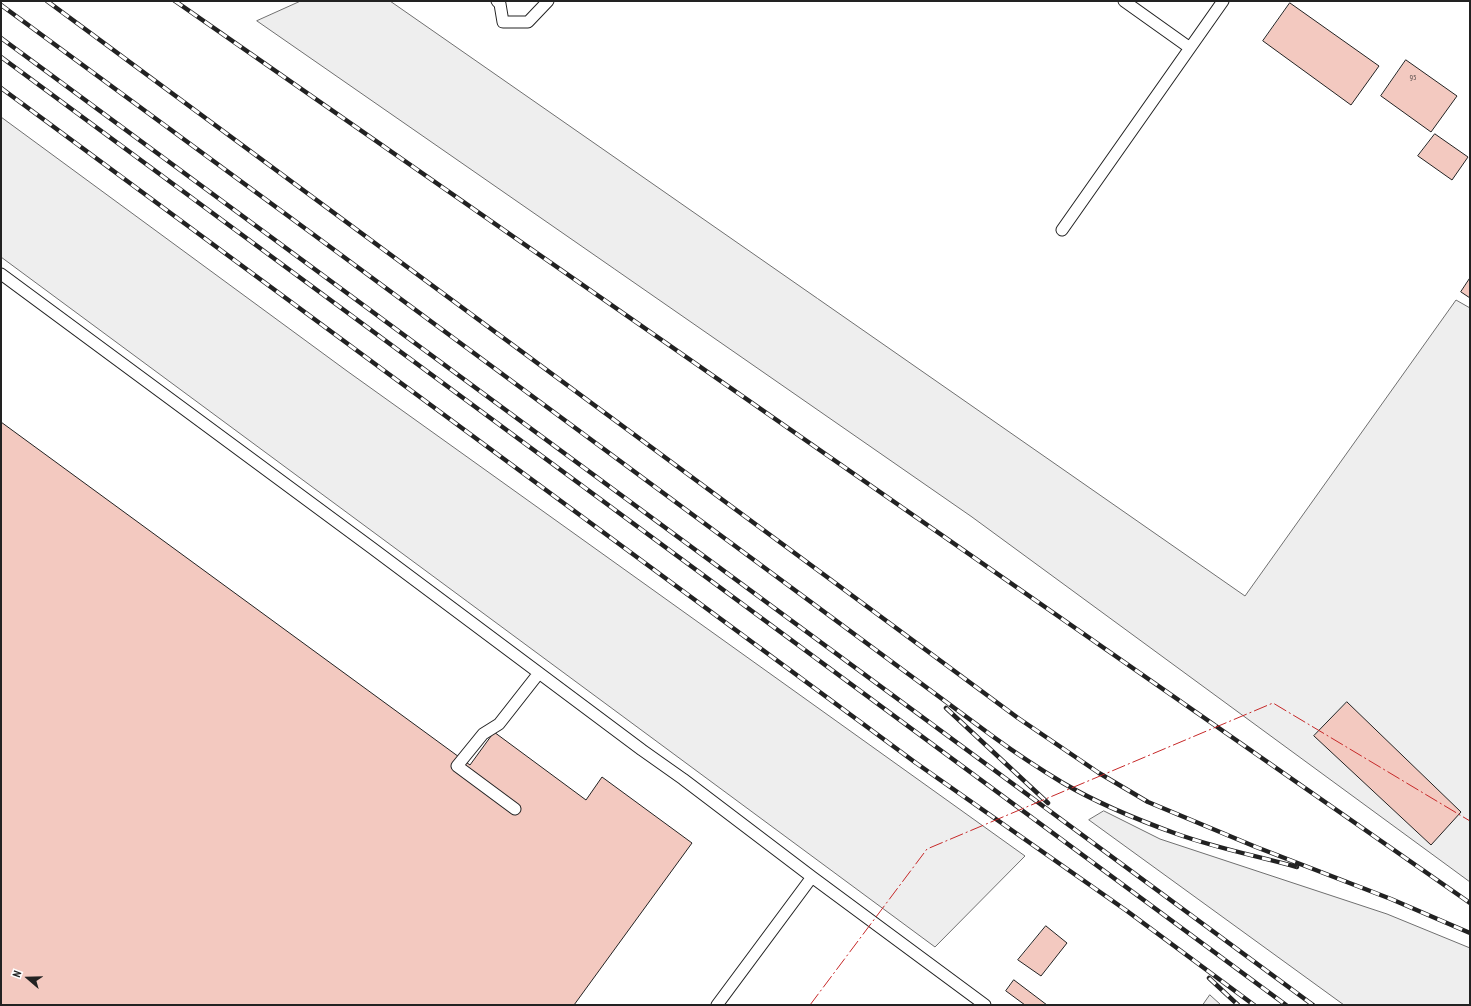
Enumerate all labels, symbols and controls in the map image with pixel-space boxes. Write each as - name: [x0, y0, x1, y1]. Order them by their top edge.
- house number: 95: [1409, 73, 1417, 83]
- north arrow: [8, 958, 48, 998]
- text: N: [9, 969, 24, 979]

